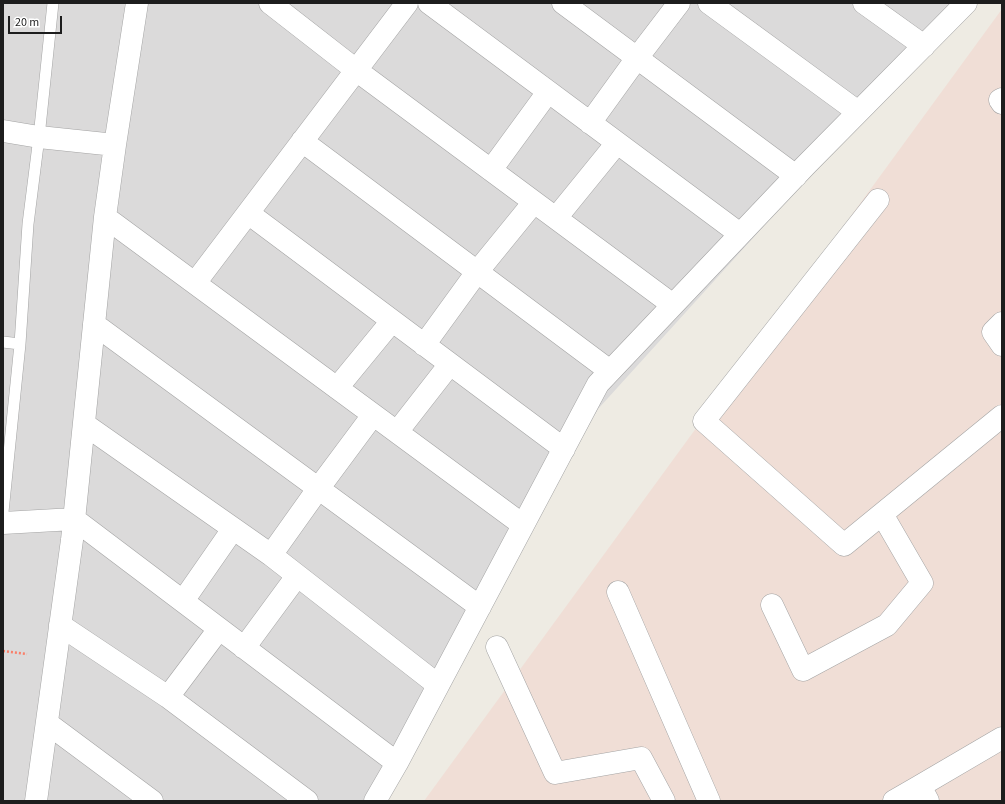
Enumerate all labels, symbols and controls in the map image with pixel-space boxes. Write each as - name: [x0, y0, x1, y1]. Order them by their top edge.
- scale bar: [10, 8, 64, 34]
- text: 20 m: [15, 14, 39, 31]

